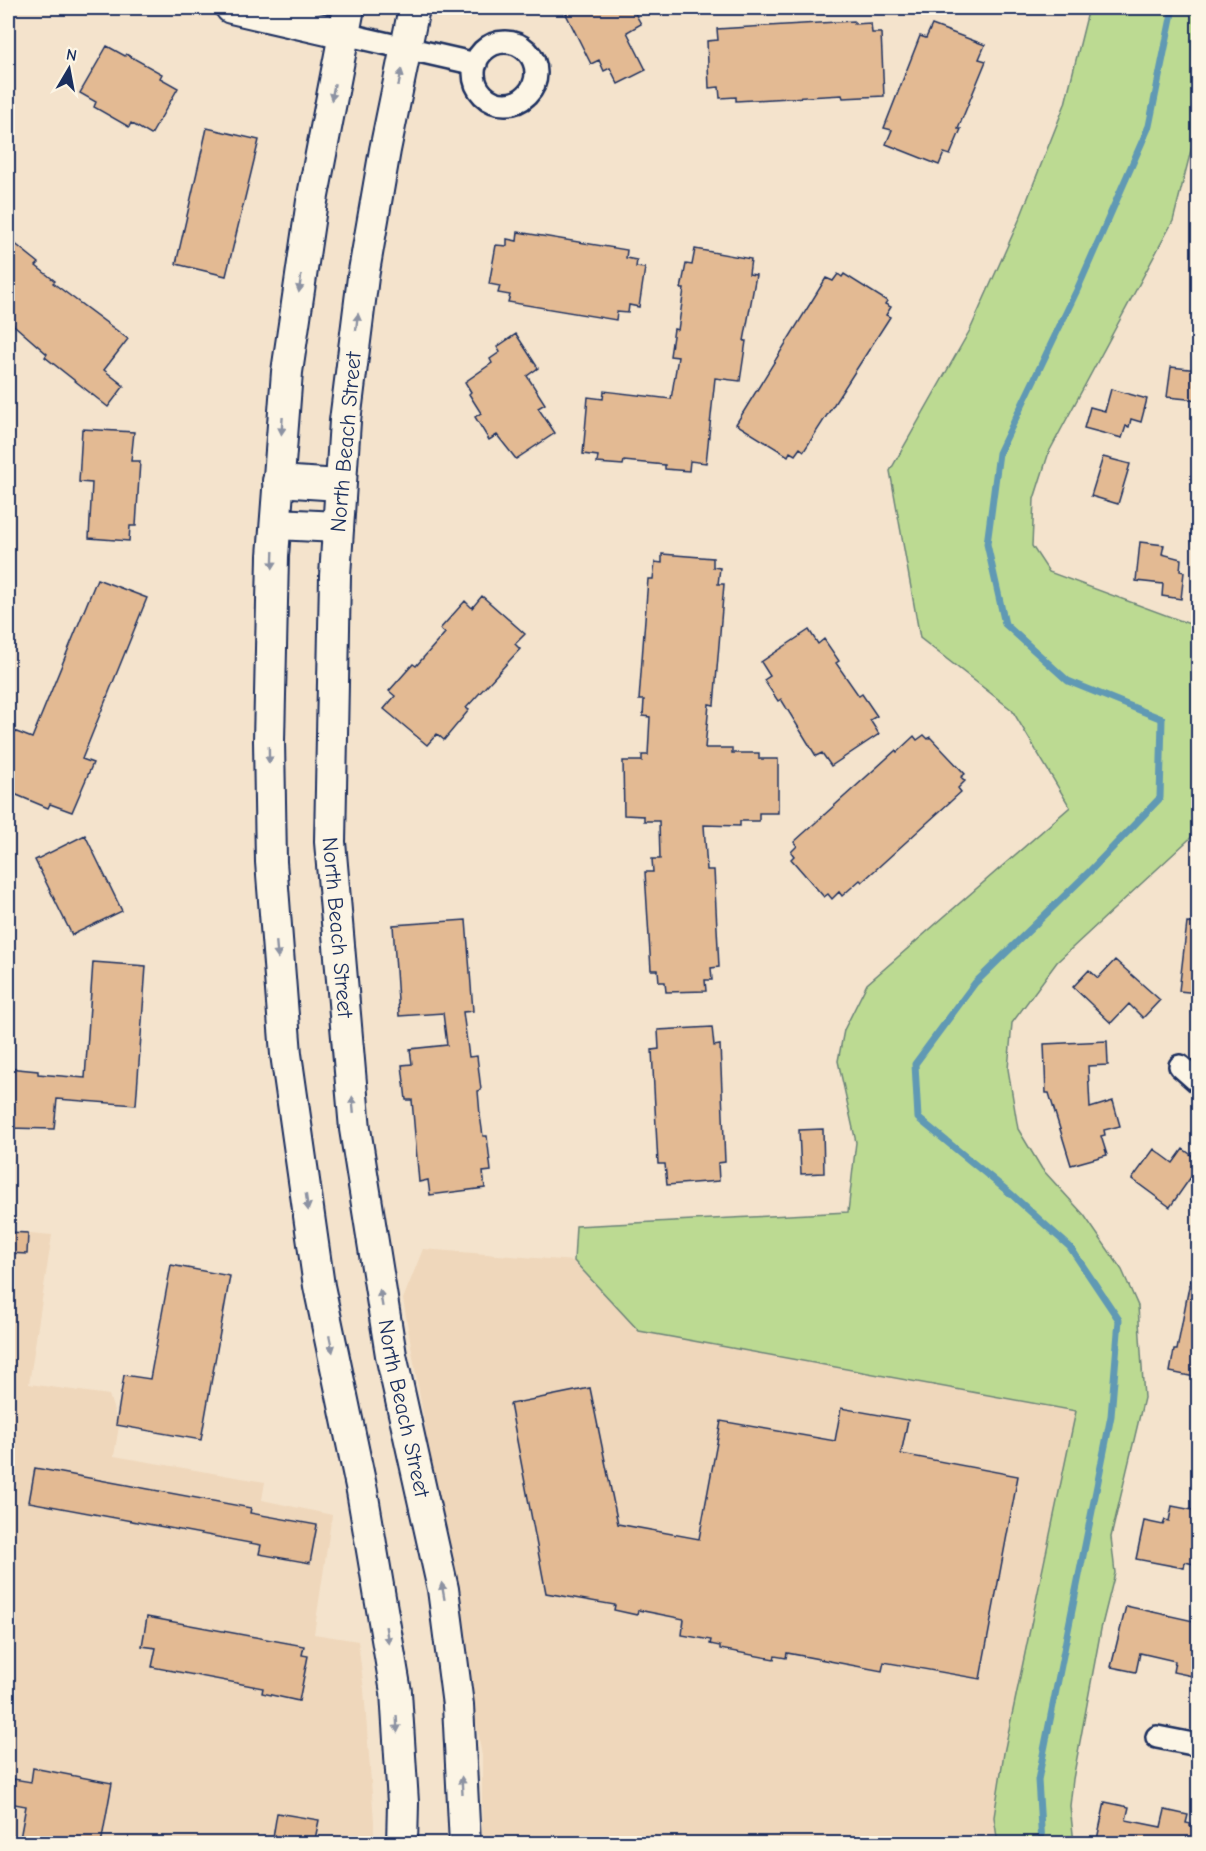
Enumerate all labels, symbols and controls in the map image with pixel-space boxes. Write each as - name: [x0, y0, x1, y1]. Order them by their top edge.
- north arrow: [39, 39, 99, 99]
- text: N: [65, 45, 78, 65]
- one-way arrow: [396, 68, 405, 87]
- one-way arrow: [328, 82, 337, 101]
- one-way arrow: [295, 274, 304, 293]
- one-way arrow: [353, 313, 362, 332]
- street label: North Beach Street: [325, 350, 367, 533]
- one-way arrow: [277, 417, 287, 436]
- one-way arrow: [269, 551, 278, 570]
- one-way arrow: [264, 746, 274, 765]
- street label: North Beach Street: [317, 836, 358, 1019]
- one-way arrow: [272, 940, 282, 959]
- one-way arrow: [348, 1095, 358, 1114]
- one-way arrow: [303, 1193, 312, 1212]
- one-way arrow: [376, 1288, 385, 1307]
- street label: North Beach Street: [373, 1318, 435, 1500]
- one-way arrow: [327, 1334, 336, 1353]
- one-way arrow: [438, 1582, 447, 1601]
- one-way arrow: [382, 1626, 391, 1645]
- one-way arrow: [393, 1715, 402, 1734]
- one-way arrow: [458, 1776, 467, 1795]

